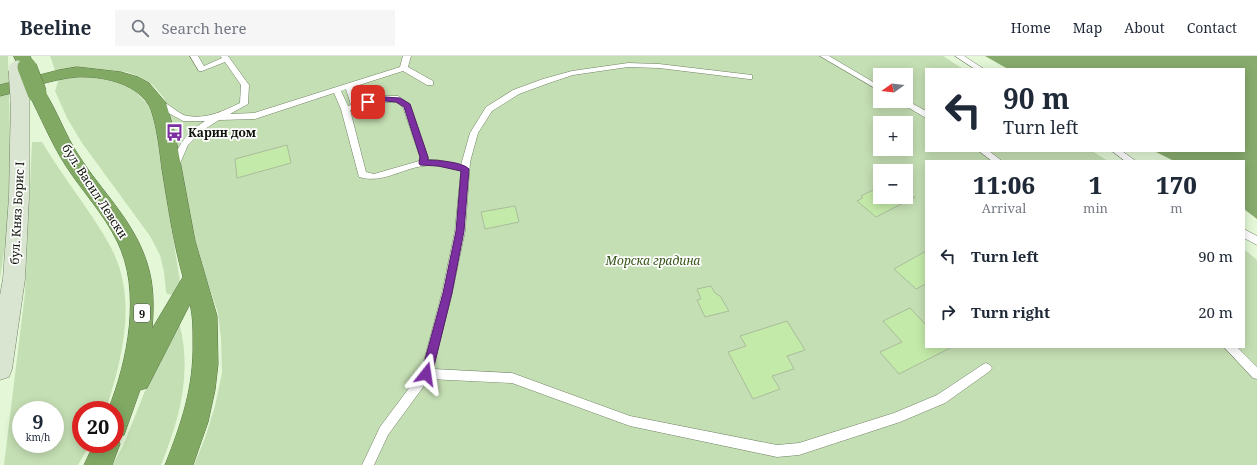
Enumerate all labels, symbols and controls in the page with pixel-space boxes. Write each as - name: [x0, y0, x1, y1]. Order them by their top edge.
- search box: [115, 10, 395, 46]
- text: Beeline: [20, 15, 91, 41]
- icon: search: [129, 17, 151, 39]
- text: Search here: [161, 18, 247, 38]
- text: Home: [1011, 18, 1051, 37]
- text: Map: [1073, 18, 1102, 37]
- text: About: [1124, 18, 1165, 37]
- text: Contact: [1187, 18, 1237, 37]
- north arrow: [873, 68, 913, 108]
- map controls: [873, 68, 913, 204]
- text: 90 m: [1003, 79, 1070, 117]
- icon: left: [937, 84, 989, 136]
- pin: [351, 85, 385, 119]
- icon: arrive: [357, 91, 379, 113]
- text: Turn left: [1003, 115, 1078, 139]
- button: +: [873, 116, 913, 156]
- bus stop icon: Карин дом: [165, 122, 185, 142]
- place label: Карин дом: [188, 124, 257, 141]
- street label: бул. Васил Левски: [58, 140, 132, 242]
- street label: бул. Княз Борис I: [6, 161, 28, 265]
- button: −: [873, 164, 913, 204]
- text: 11:06: [973, 168, 1035, 201]
- text: 1: [1089, 168, 1102, 201]
- text: 170: [1156, 168, 1197, 201]
- text: Arrival: [982, 199, 1026, 217]
- text: min: [1083, 199, 1108, 217]
- text: m: [1170, 199, 1183, 217]
- icon: left: [937, 245, 959, 267]
- text: Turn left: [971, 246, 1039, 266]
- text: 90 m: [1198, 246, 1233, 266]
- park label: Морска градина: [605, 252, 701, 269]
- icon: right: [937, 301, 959, 323]
- text: Turn right: [971, 302, 1050, 322]
- text: 20 m: [1198, 302, 1233, 322]
- road number: 9: [134, 304, 150, 322]
- position arrow: [405, 353, 447, 395]
- speed limit sign: 20: [72, 401, 124, 453]
- text: 9: [32, 408, 44, 435]
- text: km/h: [26, 430, 50, 444]

